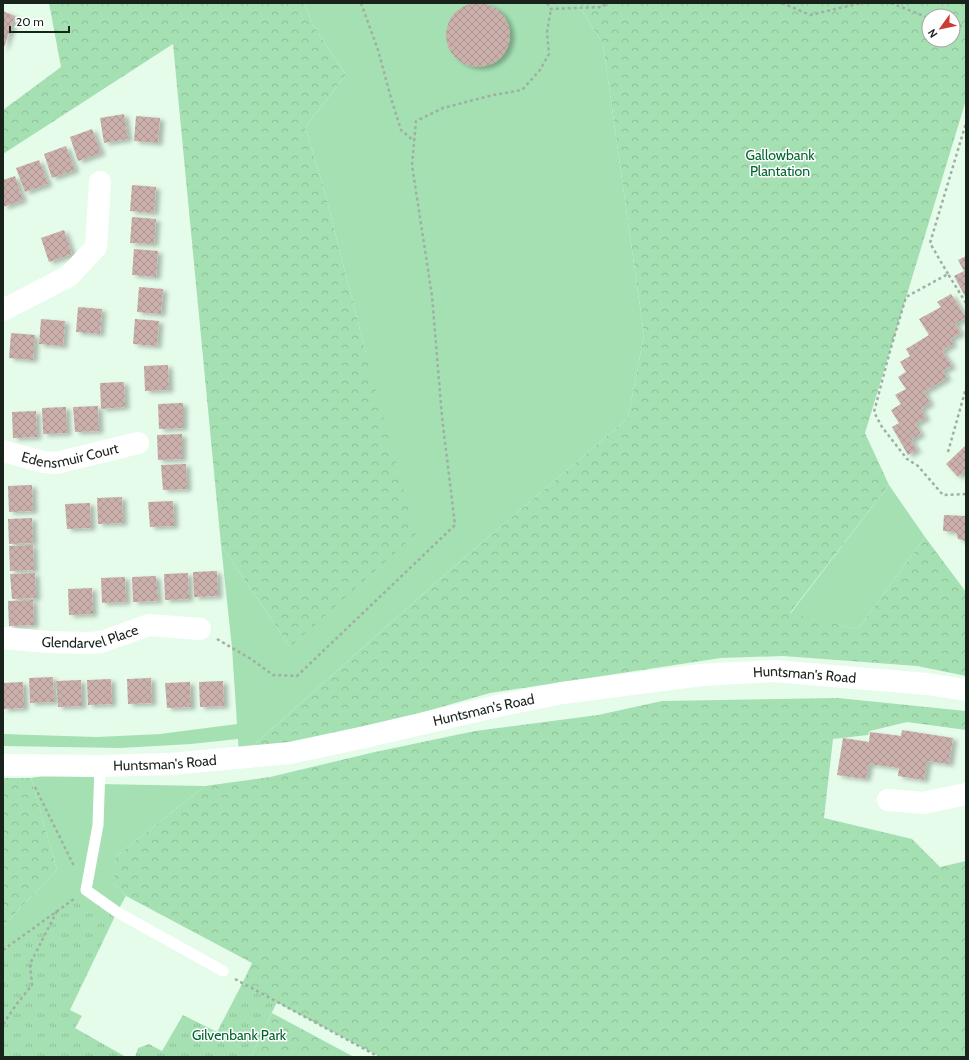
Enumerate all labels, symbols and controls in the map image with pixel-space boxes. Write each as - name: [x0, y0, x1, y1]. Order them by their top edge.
- scale bar: [10, 8, 69, 34]
- north arrow: [921, 8, 961, 48]
- text: 20 m: [16, 14, 44, 29]
- text: N: [925, 26, 941, 41]
- park label: Gallowbank Plantation: [745, 146, 815, 180]
- street label: Edensmuir Court: [19, 439, 121, 472]
- street label: Glendarvel Place: [41, 621, 141, 652]
- street label: Huntsman's Road: [752, 662, 857, 687]
- street label: Huntsman's Road: [431, 690, 536, 730]
- street label: Huntsman's Road: [113, 751, 217, 775]
- park label: Gilvenbank Park: [192, 1026, 287, 1044]

